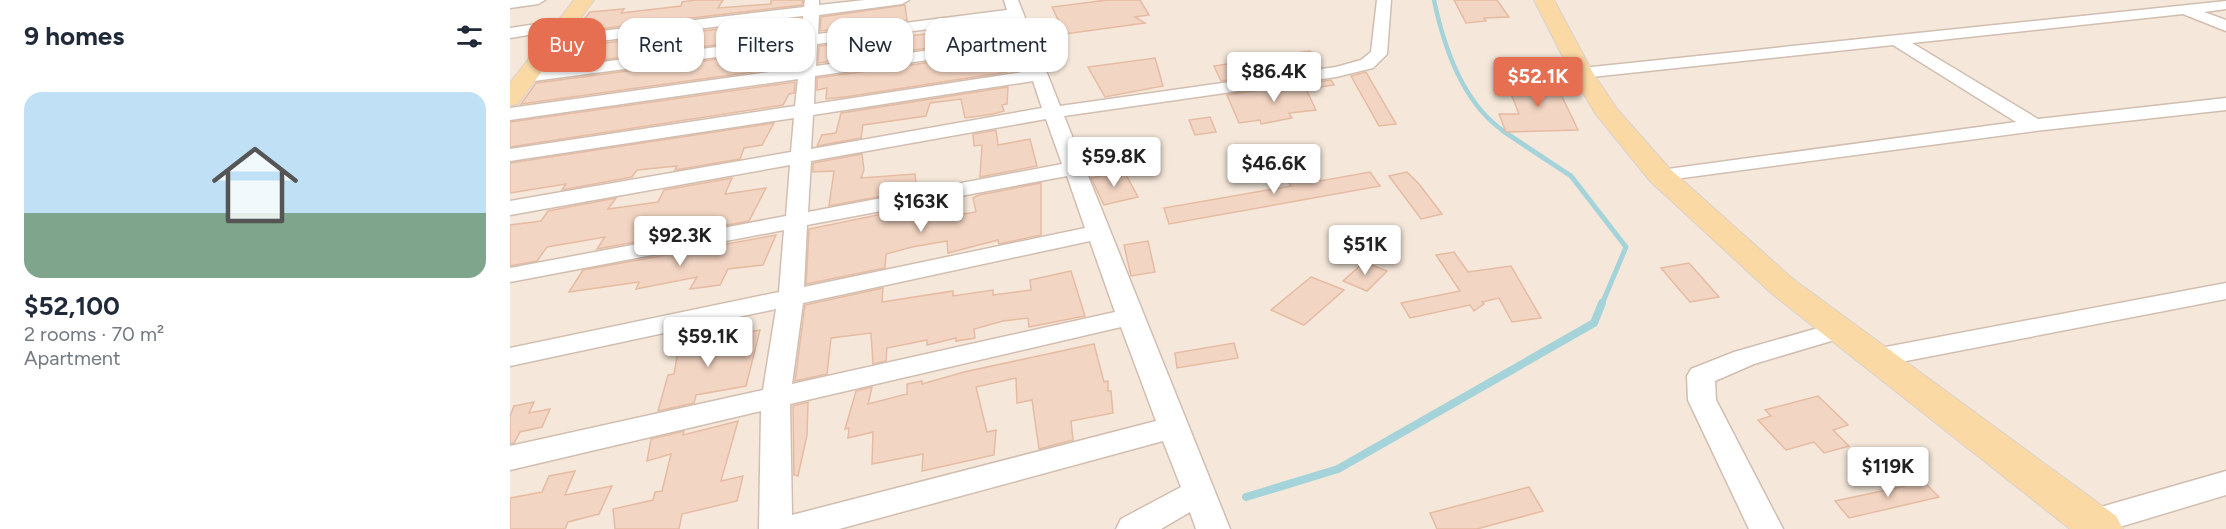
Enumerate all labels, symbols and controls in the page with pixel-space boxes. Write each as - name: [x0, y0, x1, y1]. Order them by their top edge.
- chip: Buy: [528, 18, 606, 72]
- chip: Rent: [618, 18, 704, 72]
- chip: Filters: [716, 18, 815, 72]
- chip: New: [827, 18, 913, 72]
- chip: Apartment: [925, 18, 1068, 72]
- text: 9 homes: [24, 20, 124, 52]
- icon: filters: [453, 20, 486, 53]
- pin: $86.4K: [1225, 52, 1323, 103]
- pin: $52.1K: [1489, 57, 1587, 108]
- text: $86.4K: [1241, 59, 1307, 83]
- text: $52.1K: [1508, 64, 1569, 88]
- icon: home: [201, 131, 309, 239]
- pin: $59.8K: [1065, 137, 1163, 188]
- text: $59.8K: [1082, 144, 1146, 168]
- pin: $46.6K: [1225, 144, 1323, 195]
- text: $46.6K: [1241, 151, 1307, 175]
- pin: $163K: [879, 182, 963, 233]
- text: $163K: [893, 189, 949, 213]
- pin: $92.3K: [631, 216, 729, 267]
- text: $92.3K: [648, 223, 712, 247]
- pin: $51K: [1329, 225, 1401, 276]
- text: $51K: [1343, 232, 1387, 256]
- text: $52,100: [24, 290, 120, 322]
- pin: $59.1K: [659, 317, 757, 368]
- text: 2 rooms · 70 m²: [24, 322, 164, 346]
- text: $59.1K: [677, 324, 739, 348]
- text: Apartment: [24, 346, 121, 370]
- pin: $119K: [1846, 447, 1930, 498]
- text: $119K: [1862, 454, 1914, 478]

